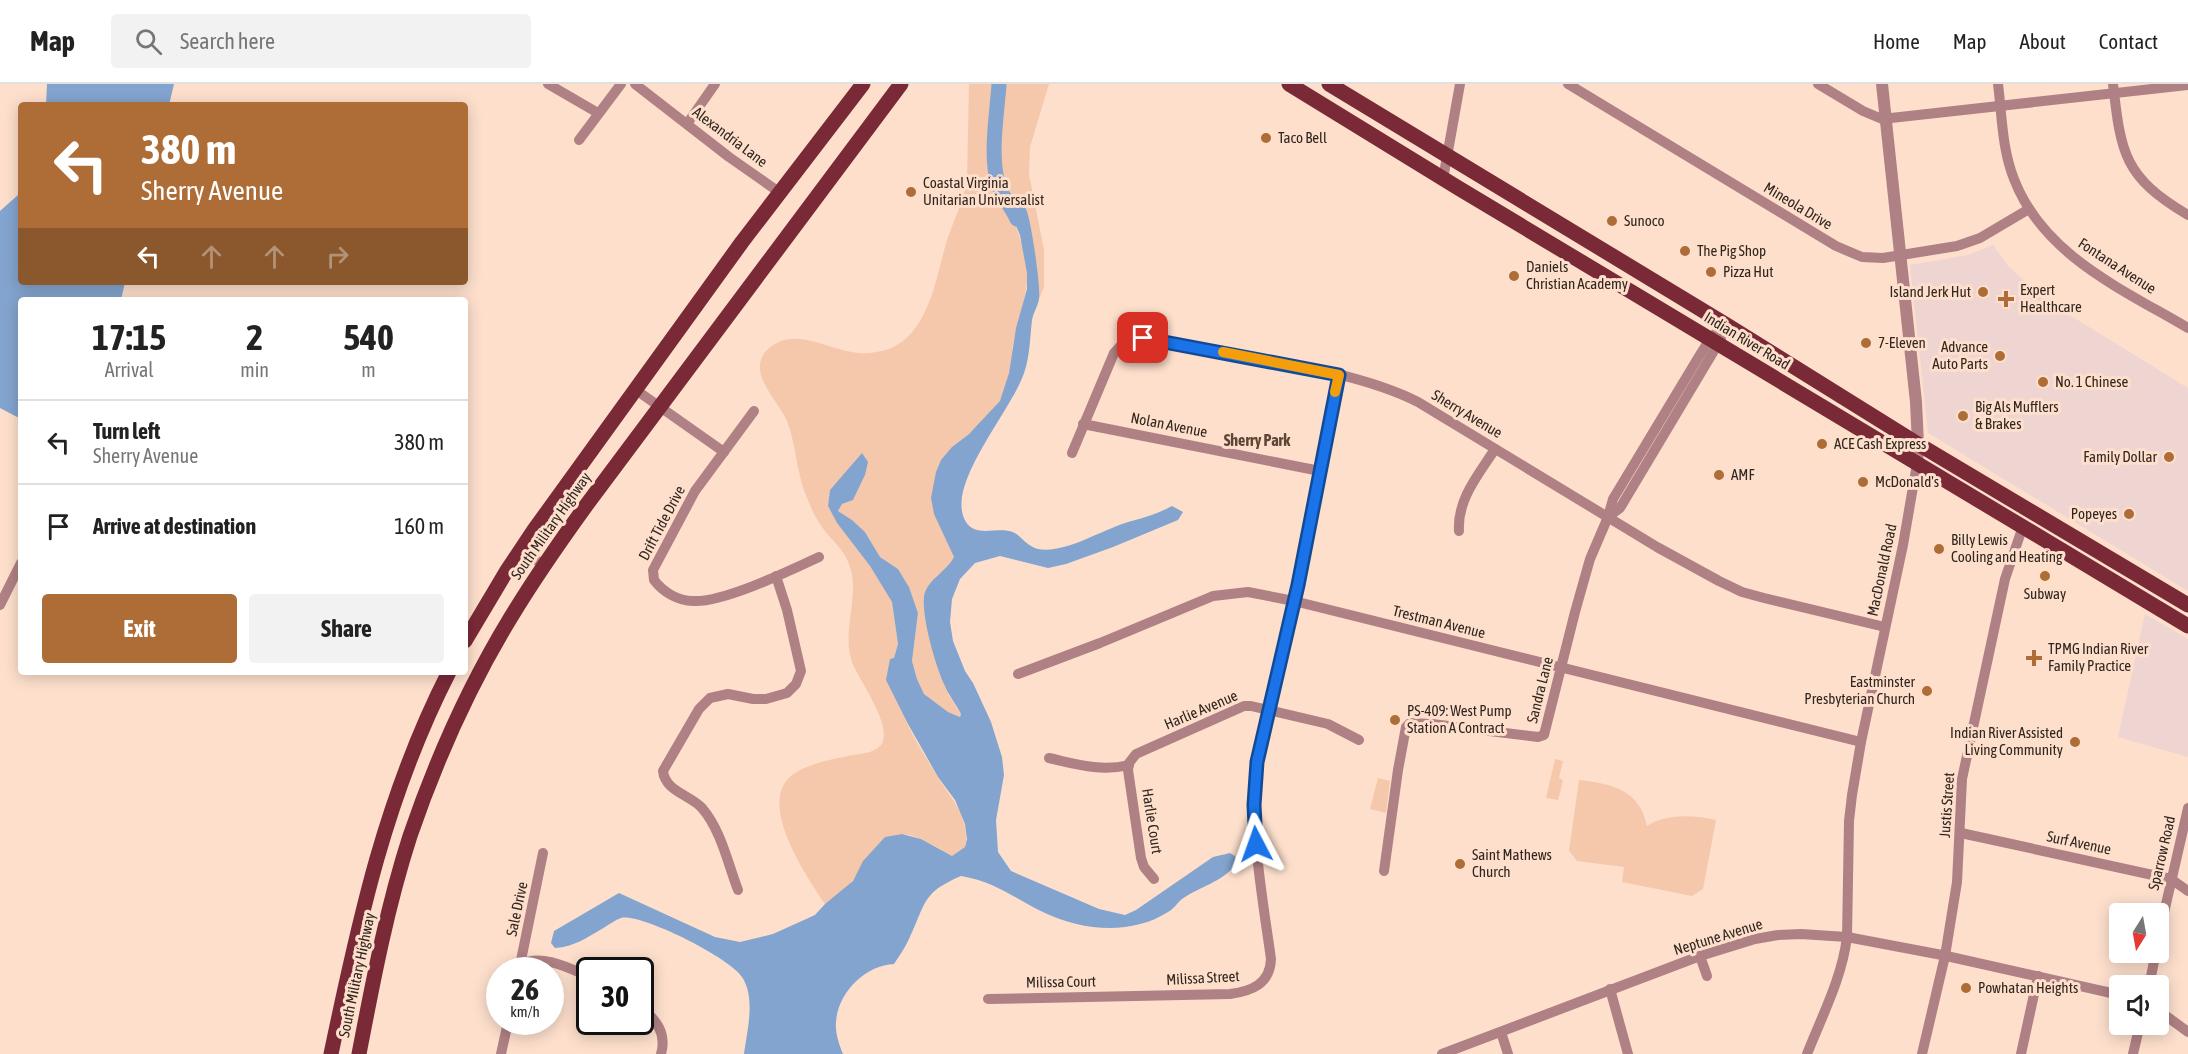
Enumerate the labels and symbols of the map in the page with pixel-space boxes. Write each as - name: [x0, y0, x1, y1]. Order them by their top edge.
- street label: Alexandria Lane: [690, 103, 771, 170]
- place label: Taco Bell: [1278, 129, 1327, 146]
- marker: Taco Bell: [1259, 131, 1273, 145]
- place label: Coastal Virginia Unitarian Universalist: [923, 174, 1044, 208]
- street label: Mineola Drive: [1761, 179, 1836, 233]
- marker: Coastal Virginia Unitarian Universalist: [904, 185, 918, 199]
- place label: Sunoco: [1624, 212, 1664, 229]
- marker: Sunoco: [1605, 214, 1619, 228]
- street label: Fontana Avenue: [2075, 234, 2159, 297]
- place label: The Pig Shop: [1697, 242, 1766, 259]
- marker: The Pig Shop: [1678, 244, 1692, 258]
- place label: Daniels Christian Academy: [1526, 258, 1628, 292]
- place label: Pizza Hut: [1723, 263, 1774, 280]
- marker: Pizza Hut: [1704, 265, 1718, 279]
- marker: Daniels Christian Academy: [1507, 269, 1521, 283]
- place label: Expert Healthcare: [2020, 281, 2082, 315]
- place label: Island Jerk Hut: [1890, 283, 1971, 300]
- marker: Island Jerk Hut: [1976, 285, 1990, 299]
- marker: Expert Healthcare: [1997, 290, 2015, 308]
- street label: Indian River Road: [1701, 308, 1793, 373]
- pin: [1117, 312, 1168, 363]
- place label: 7-Eleven: [1878, 334, 1926, 351]
- marker: 7-Eleven: [1859, 336, 1873, 350]
- place label: Advance Auto Parts: [1932, 338, 1988, 372]
- marker: Advance Auto Parts: [1993, 349, 2007, 363]
- place label: No. 1 Chinese: [2055, 373, 2129, 390]
- marker: No. 1 Chinese: [2036, 375, 2050, 389]
- street label: Sherry Avenue: [1429, 386, 1506, 441]
- place label: Big Als Mufflers & Brakes: [1975, 398, 2059, 432]
- street label: Nolan Avenue: [1129, 409, 1209, 440]
- marker: Big Als Mufflers & Brakes: [1956, 409, 1970, 423]
- district label: Sherry Park: [1224, 431, 1291, 449]
- place label: ACE Cash Express: [1834, 435, 1926, 452]
- marker: ACE Cash Express: [1815, 437, 1829, 451]
- place label: Family Dollar: [2083, 448, 2158, 465]
- marker: Family Dollar: [2162, 450, 2176, 464]
- place label: AMF: [1731, 466, 1754, 483]
- marker: AMF: [1712, 468, 1726, 482]
- street label: South Military Highway: [507, 469, 594, 583]
- place label: McDonald's: [1875, 473, 1939, 490]
- marker: McDonald's: [1856, 475, 1870, 489]
- street label: Drift Tide Drive: [635, 483, 688, 563]
- place label: Popeyes: [2071, 505, 2117, 522]
- marker: Popeyes: [2122, 507, 2136, 521]
- street label: MacDonald Road: [1863, 522, 1900, 618]
- place label: Billy Lewis Cooling and Heating: [1951, 531, 2063, 565]
- marker: Billy Lewis Cooling and Heating: [1932, 542, 1946, 556]
- marker: Subway: [2038, 569, 2052, 583]
- place label: Subway: [2024, 585, 2066, 602]
- street label: Trestman Avenue: [1391, 602, 1488, 641]
- place label: TPMG Indian River Family Practice: [2048, 640, 2149, 674]
- marker: TPMG Indian River Family Practice: [2025, 649, 2043, 667]
- street label: Sandra Lane: [1523, 655, 1556, 725]
- place label: Eastminster Presbyterian Church: [1804, 673, 1916, 707]
- marker: Eastminster Presbyterian Church: [1920, 684, 1934, 698]
- street label: Harlie Avenue: [1162, 686, 1240, 733]
- place label: PS-409: West Pump Station A Contract: [1407, 702, 1512, 736]
- marker: PS-409: West Pump Station A Contract: [1388, 713, 1402, 727]
- place label: Indian River Assisted Living Community: [1950, 724, 2063, 758]
- marker: Indian River Assisted Living Community: [2068, 735, 2082, 749]
- street label: Justis Street: [1936, 772, 1957, 838]
- street label: Harlie Court: [1139, 787, 1166, 855]
- position arrow: [1224, 812, 1288, 876]
- street label: Sparrow Road: [2145, 814, 2178, 892]
- street label: Surf Avenue: [2045, 827, 2113, 858]
- place label: Saint Mathews Church: [1472, 846, 1552, 880]
- marker: Saint Mathews Church: [1453, 857, 1467, 871]
- street label: Sale Drive: [502, 880, 531, 938]
- north arrow: [2109, 903, 2169, 963]
- street label: South Military Highway: [335, 911, 378, 1039]
- street label: Neptune Avenue: [1671, 915, 1765, 958]
- speed limit sign: 30: [576, 957, 654, 1035]
- street label: Milissa Street: [1166, 967, 1240, 988]
- street label: Milissa Court: [1026, 972, 1096, 991]
- place label: Powhatan Heights: [1978, 979, 2078, 996]
- marker: Powhatan Heights: [1959, 981, 1973, 995]

